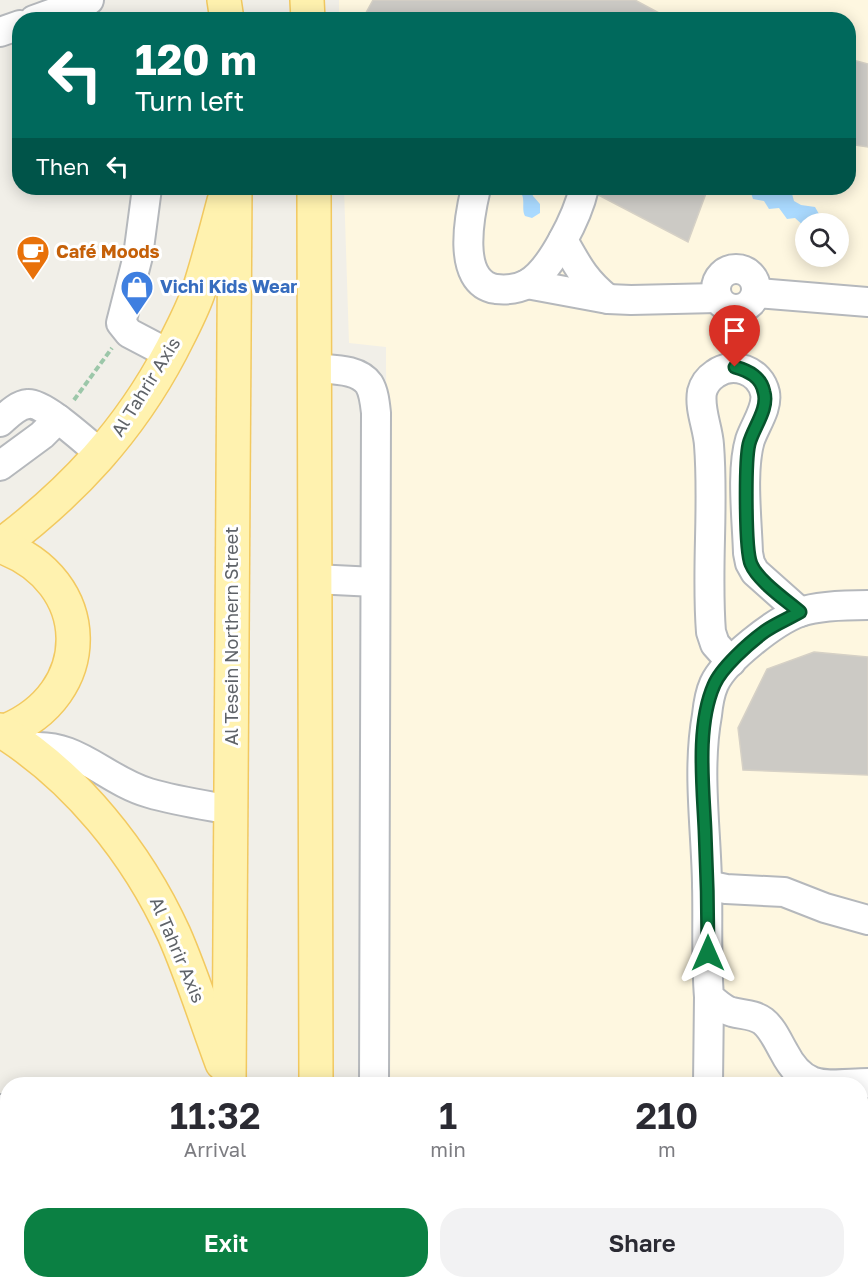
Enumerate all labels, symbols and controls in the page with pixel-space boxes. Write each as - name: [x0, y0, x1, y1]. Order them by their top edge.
- text: 120 m: [135, 34, 257, 84]
- icon: left: [36, 36, 114, 114]
- text: Turn left: [135, 85, 244, 117]
- icon: left: [101, 150, 134, 183]
- text: Then: [36, 153, 89, 180]
- map controls: [795, 213, 849, 267]
- button: search: [795, 213, 849, 267]
- cafe icon: Café Moods: [15, 234, 51, 281]
- place label: Café Moods: [56, 240, 160, 262]
- shop icon: Vichi Kids Wear: [119, 269, 155, 316]
- place label: Vichi Kids Wear: [160, 275, 297, 297]
- pin: [709, 305, 760, 367]
- icon: arrive: [718, 314, 751, 347]
- street label: Al Tahrir Axis: [106, 333, 184, 440]
- street label: Al Tesein Northern Street: [220, 527, 242, 745]
- street label: Al Tahrir Axis: [146, 893, 210, 1006]
- position arrow: [676, 921, 740, 985]
- text: 11:32: [170, 1094, 261, 1137]
- text: 1: [439, 1094, 457, 1137]
- text: 210: [635, 1094, 698, 1137]
- text: Arrival: [184, 1137, 247, 1161]
- text: min: [430, 1137, 466, 1161]
- text: m: [658, 1137, 676, 1161]
- button: Exit: [24, 1208, 428, 1277]
- button: Share: [440, 1208, 844, 1277]

